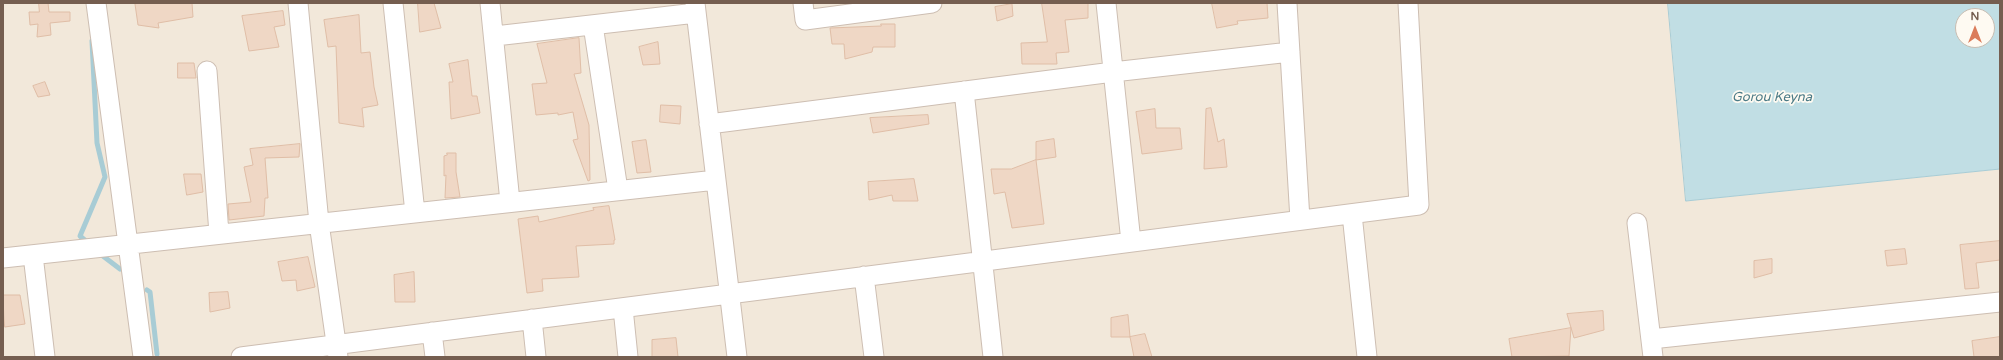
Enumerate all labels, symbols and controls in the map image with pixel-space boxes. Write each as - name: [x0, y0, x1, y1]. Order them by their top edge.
- north arrow: [1955, 8, 1995, 48]
- text: N: [1971, 10, 1979, 23]
- water label: Gorou Keyna: [1732, 90, 1812, 106]

